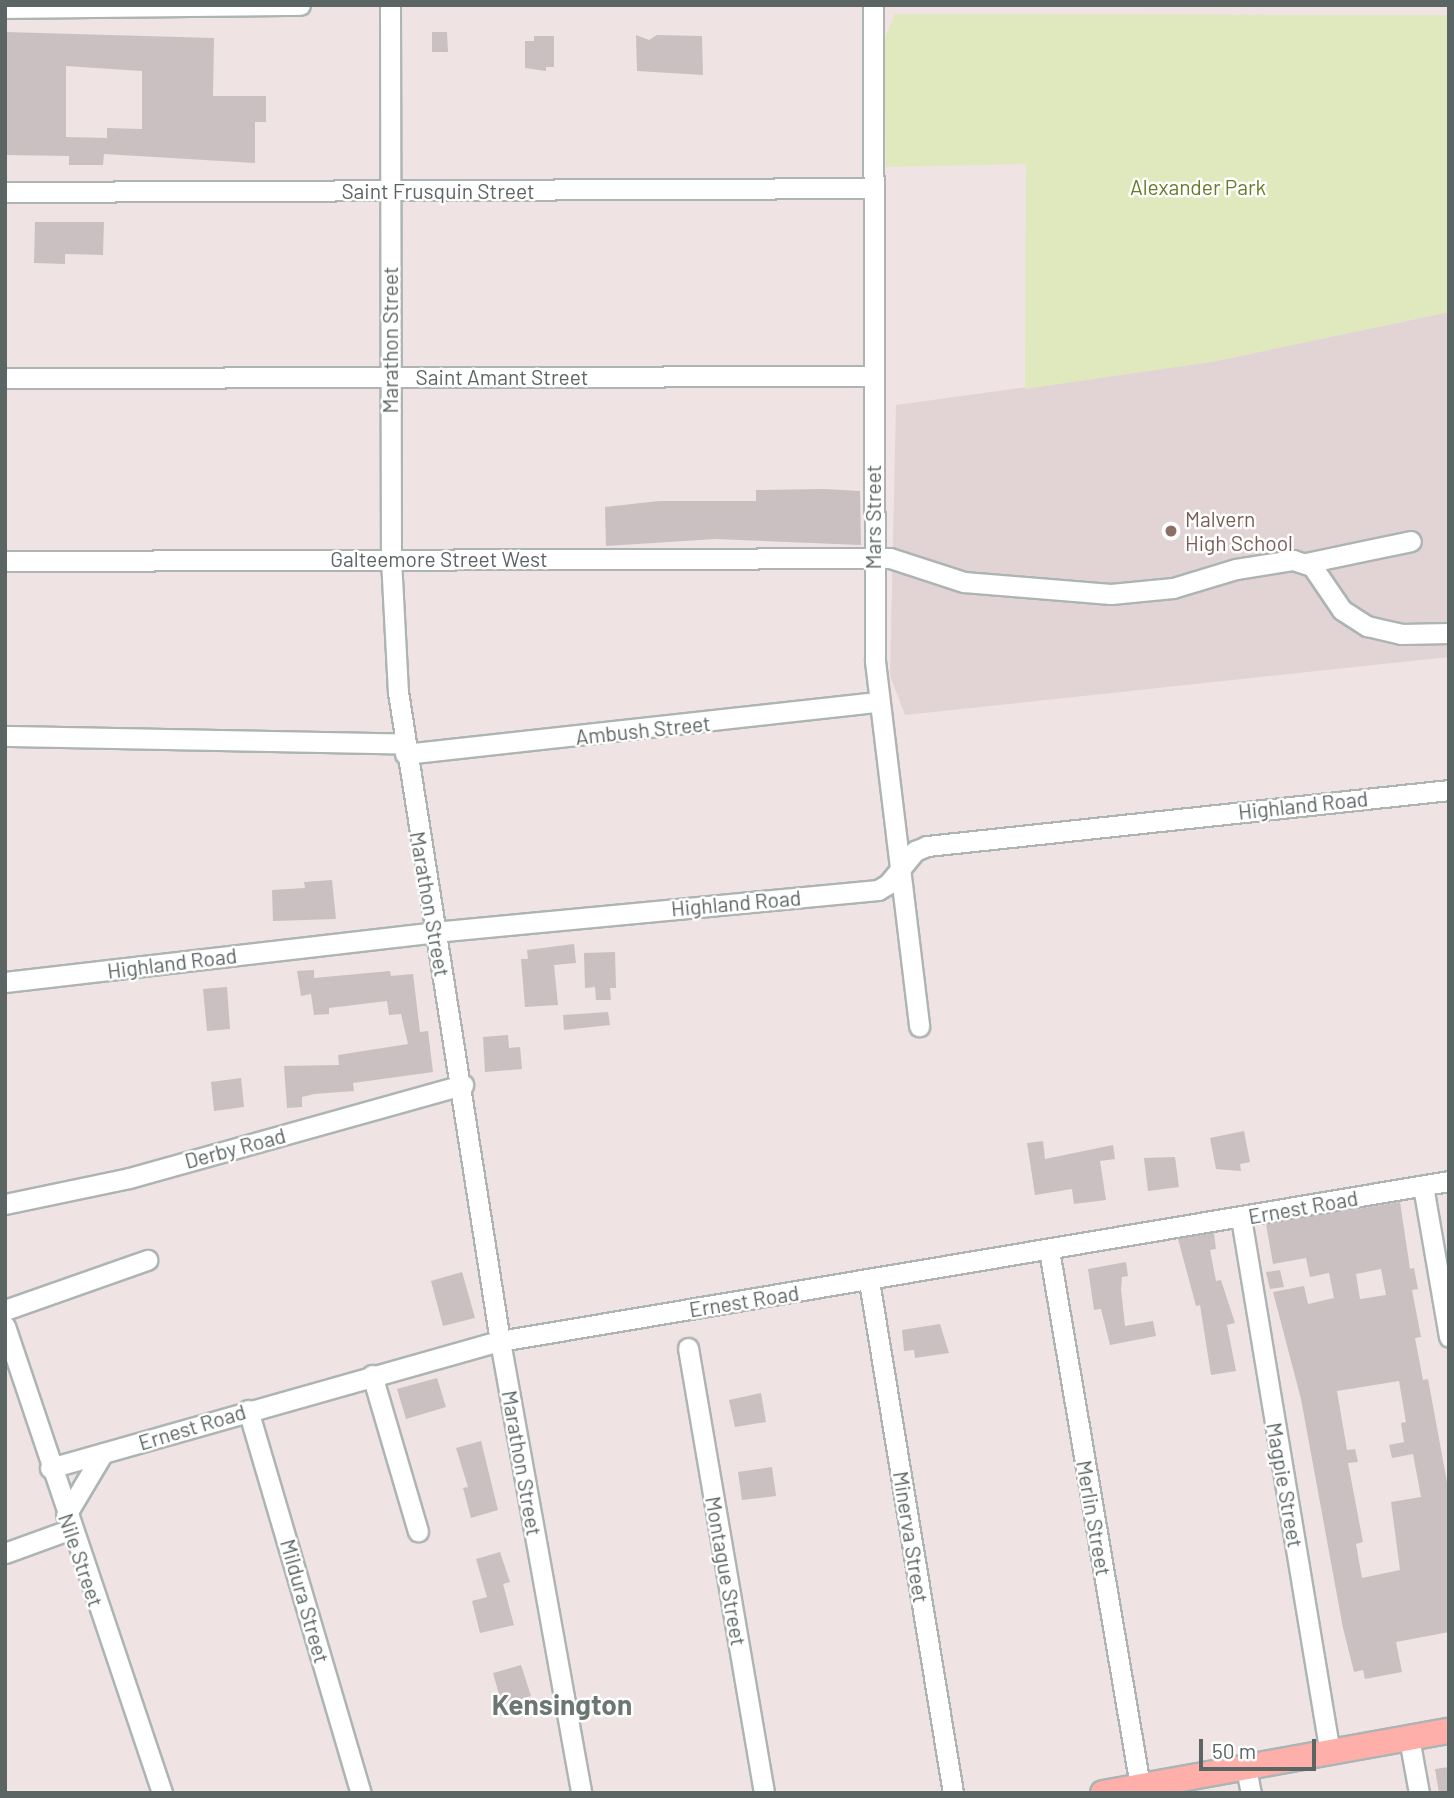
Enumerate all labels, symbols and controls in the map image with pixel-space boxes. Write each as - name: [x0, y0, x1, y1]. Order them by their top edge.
- park label: Alexander Park: [1130, 174, 1266, 200]
- street label: Saint Frusquin Street: [341, 178, 535, 204]
- street label: Marathon Street: [377, 266, 403, 414]
- street label: Saint Amant Street: [416, 364, 588, 390]
- street label: Mars Street: [860, 465, 886, 569]
- place label: Malvern High School: [1185, 506, 1293, 556]
- marker: Malvern High School: [1163, 523, 1179, 539]
- street label: Galteemore Street West: [330, 546, 548, 572]
- street label: Ambush Street: [574, 710, 712, 750]
- street label: Highland Road: [1237, 786, 1369, 824]
- street label: Marathon Street: [405, 829, 455, 979]
- street label: Highland Road: [670, 885, 802, 921]
- street label: Highland Road: [106, 943, 238, 983]
- street label: Derby Road: [182, 1122, 288, 1174]
- street label: Ernest Road: [1246, 1185, 1360, 1229]
- street label: Ernest Road: [687, 1280, 801, 1322]
- street label: Marathon Street: [497, 1388, 547, 1538]
- street label: Ernest Road: [135, 1399, 249, 1455]
- street label: Magpie Street: [1262, 1420, 1308, 1550]
- street label: Merlin Street: [1071, 1458, 1117, 1578]
- street label: Minerva Street: [888, 1469, 934, 1605]
- street label: Montague Street: [700, 1494, 752, 1648]
- street label: Nile Street: [53, 1510, 109, 1610]
- street label: Mildura Street: [275, 1536, 335, 1666]
- district label: Kensington: [492, 1687, 632, 1721]
- scale bar: [1202, 1724, 1319, 1768]
- text: 50 m: [1212, 1738, 1256, 1763]

